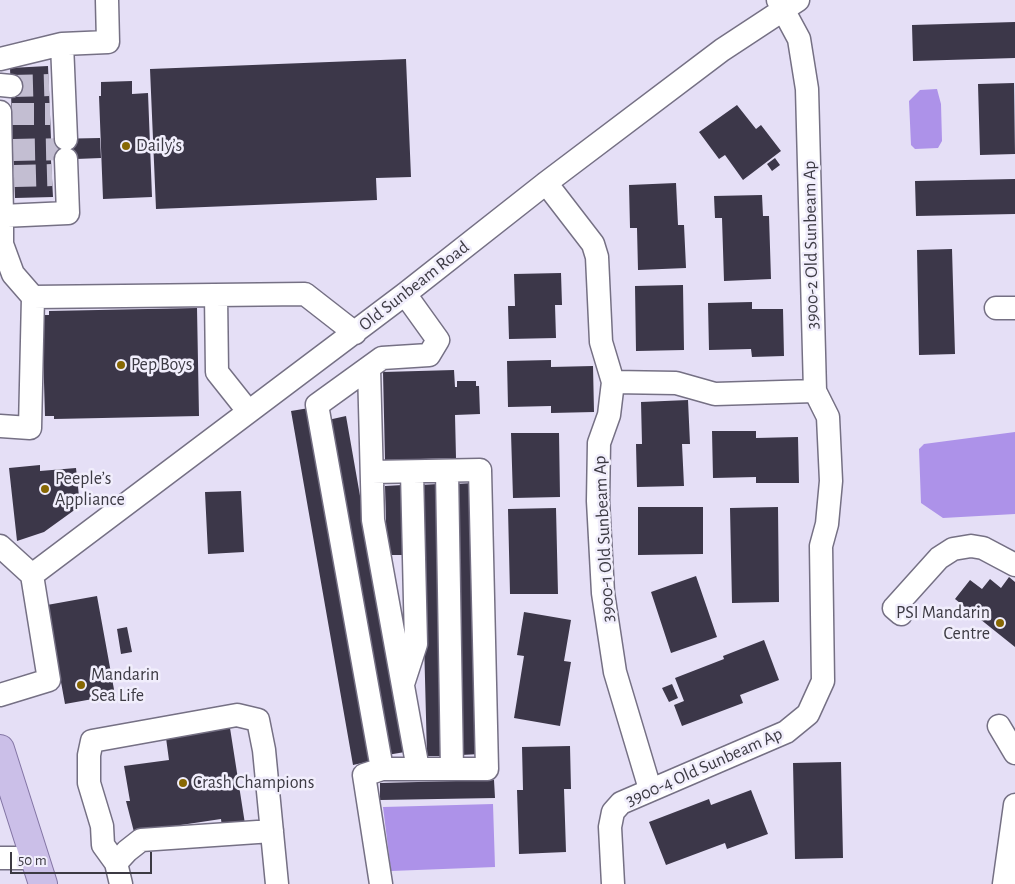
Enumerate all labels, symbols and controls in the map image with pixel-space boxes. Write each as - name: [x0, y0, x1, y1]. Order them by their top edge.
- place label: Daily’s: [136, 135, 182, 157]
- marker: Daily’s: [120, 140, 132, 152]
- street label: 3900-2 Old Sunbeam Ap: [799, 160, 823, 330]
- street label: Old Sunbeam Road: [355, 236, 473, 336]
- place label: Pep Boys: [131, 354, 192, 376]
- marker: Pep Boys: [115, 359, 127, 371]
- street label: 3900-1 Old Sunbeam Ap: [589, 455, 619, 623]
- place label: Peeple’s Appliance: [55, 468, 125, 510]
- marker: Peeple’s Appliance: [39, 483, 51, 495]
- place label: PSI Mandarin Centre: [896, 602, 990, 644]
- marker: PSI Mandarin Centre: [994, 617, 1006, 629]
- place label: Mandarin Sea Life: [91, 664, 159, 706]
- marker: Mandarin Sea Life: [75, 679, 87, 691]
- street label: 3900-4 Old Sunbeam Ap: [622, 723, 786, 811]
- place label: Crash Champions: [193, 772, 314, 794]
- marker: Crash Champions: [177, 777, 189, 789]
- scale bar: [12, 842, 155, 874]
- text: 50 m: [18, 853, 47, 868]

